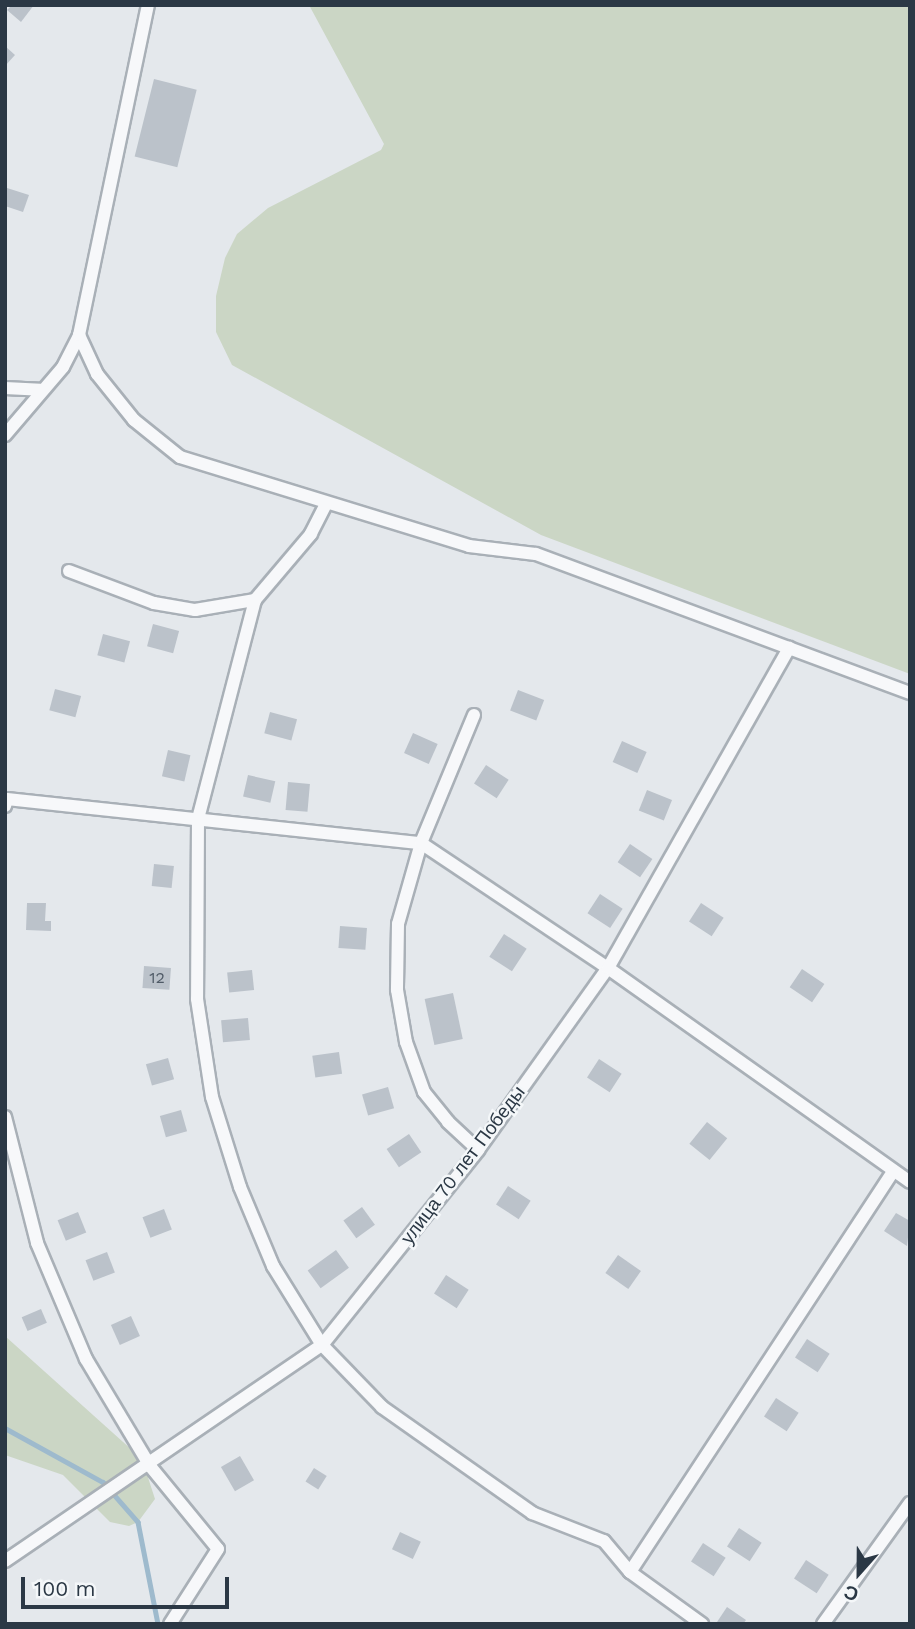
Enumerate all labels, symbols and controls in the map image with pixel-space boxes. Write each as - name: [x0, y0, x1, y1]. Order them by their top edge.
- house number: 12: [149, 968, 165, 988]
- street label: улица 70 лет Победы: [396, 1081, 530, 1249]
- north arrow: [824, 1538, 894, 1608]
- scale bar: [24, 1562, 233, 1606]
- text: 100 m: [34, 1576, 96, 1601]
- text: С: [841, 1580, 862, 1606]

